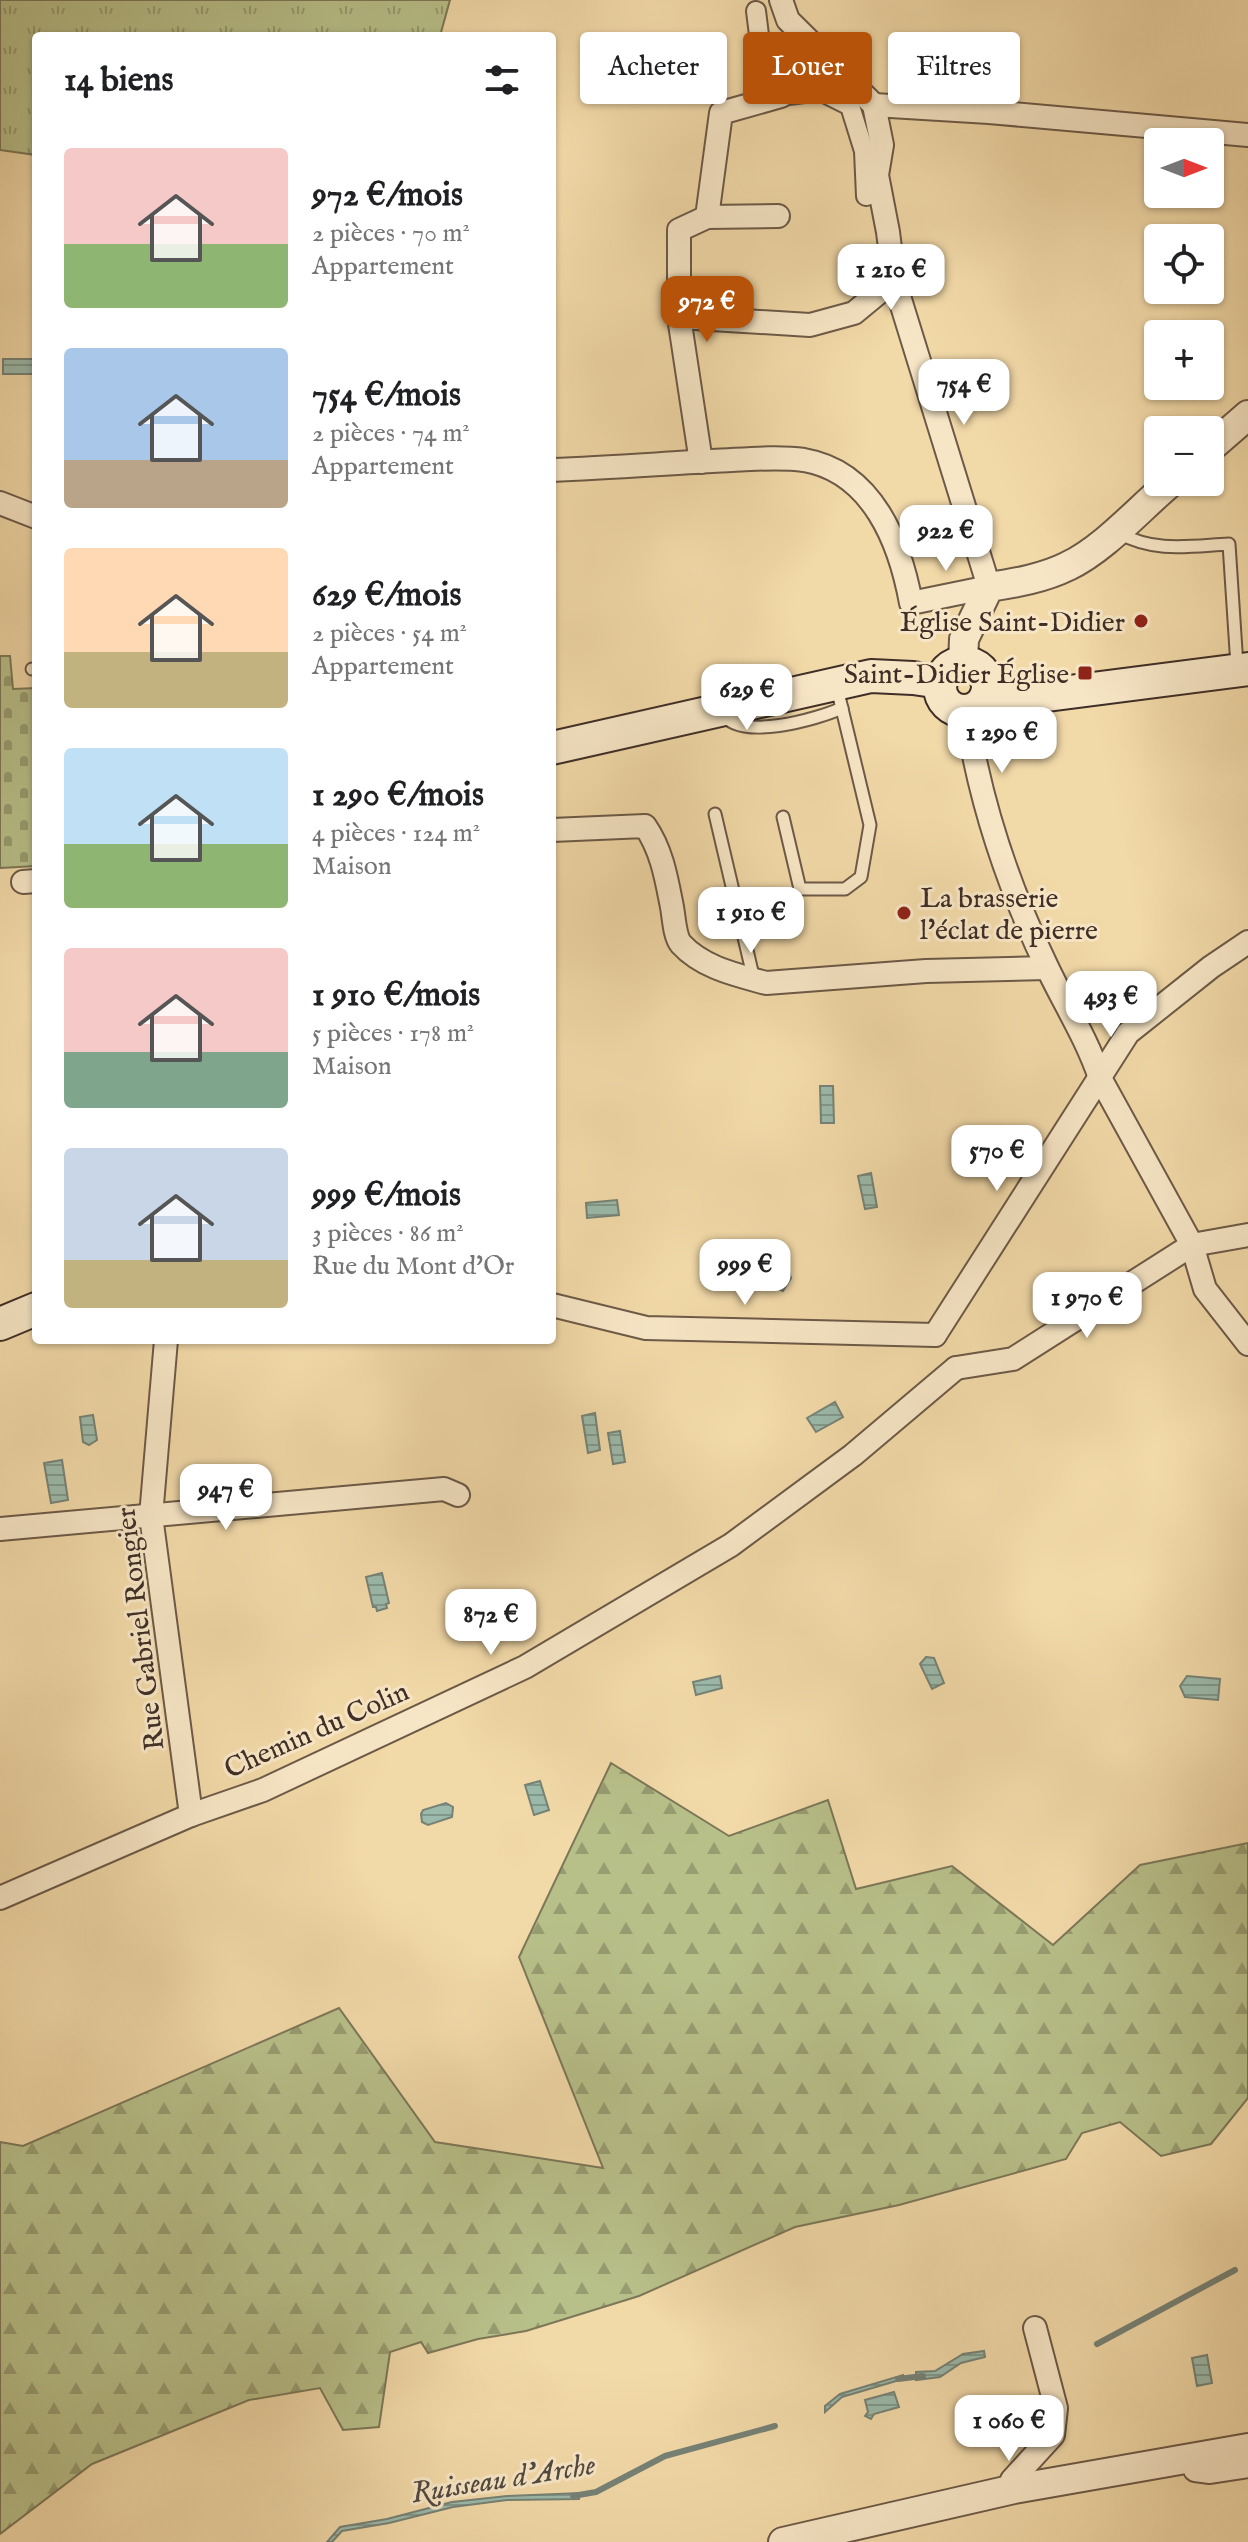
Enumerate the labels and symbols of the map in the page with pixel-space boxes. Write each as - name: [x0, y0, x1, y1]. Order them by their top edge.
- north arrow: [1144, 128, 1224, 208]
- pin: 1 210 €: [817, 244, 965, 312]
- pin: 972 €: [651, 276, 763, 344]
- pin: 754 €: [908, 359, 1020, 427]
- pin: 922 €: [890, 505, 1002, 573]
- place label: Église Saint-Didier: [900, 605, 1125, 641]
- marker: Église Saint-Didier: [1132, 612, 1150, 630]
- place label: Saint-Didier Église: [844, 657, 1069, 693]
- pin: 629 €: [691, 664, 803, 732]
- marker: Saint-Didier Église: [1076, 664, 1094, 682]
- pin: 1 290 €: [928, 707, 1076, 775]
- place label: La brasserie l'éclat de pierre: [920, 882, 1098, 949]
- pin: 1 910 €: [677, 887, 825, 955]
- marker: La brasserie l'éclat de pierre: [895, 904, 913, 922]
- pin: 493 €: [1055, 971, 1167, 1039]
- pin: 570 €: [941, 1125, 1053, 1193]
- pin: 999 €: [689, 1239, 801, 1307]
- pin: 1 970 €: [1013, 1272, 1161, 1340]
- pin: 947 €: [170, 1464, 282, 1532]
- street label: Rue Gabriel Rongier: [109, 1505, 174, 1752]
- pin: 872 €: [435, 1589, 547, 1657]
- street label: Chemin du Colin: [219, 1675, 415, 1788]
- pin: 1 060 €: [935, 2395, 1083, 2463]
- water label: Ruisseau d'Arche: [409, 2447, 598, 2513]

